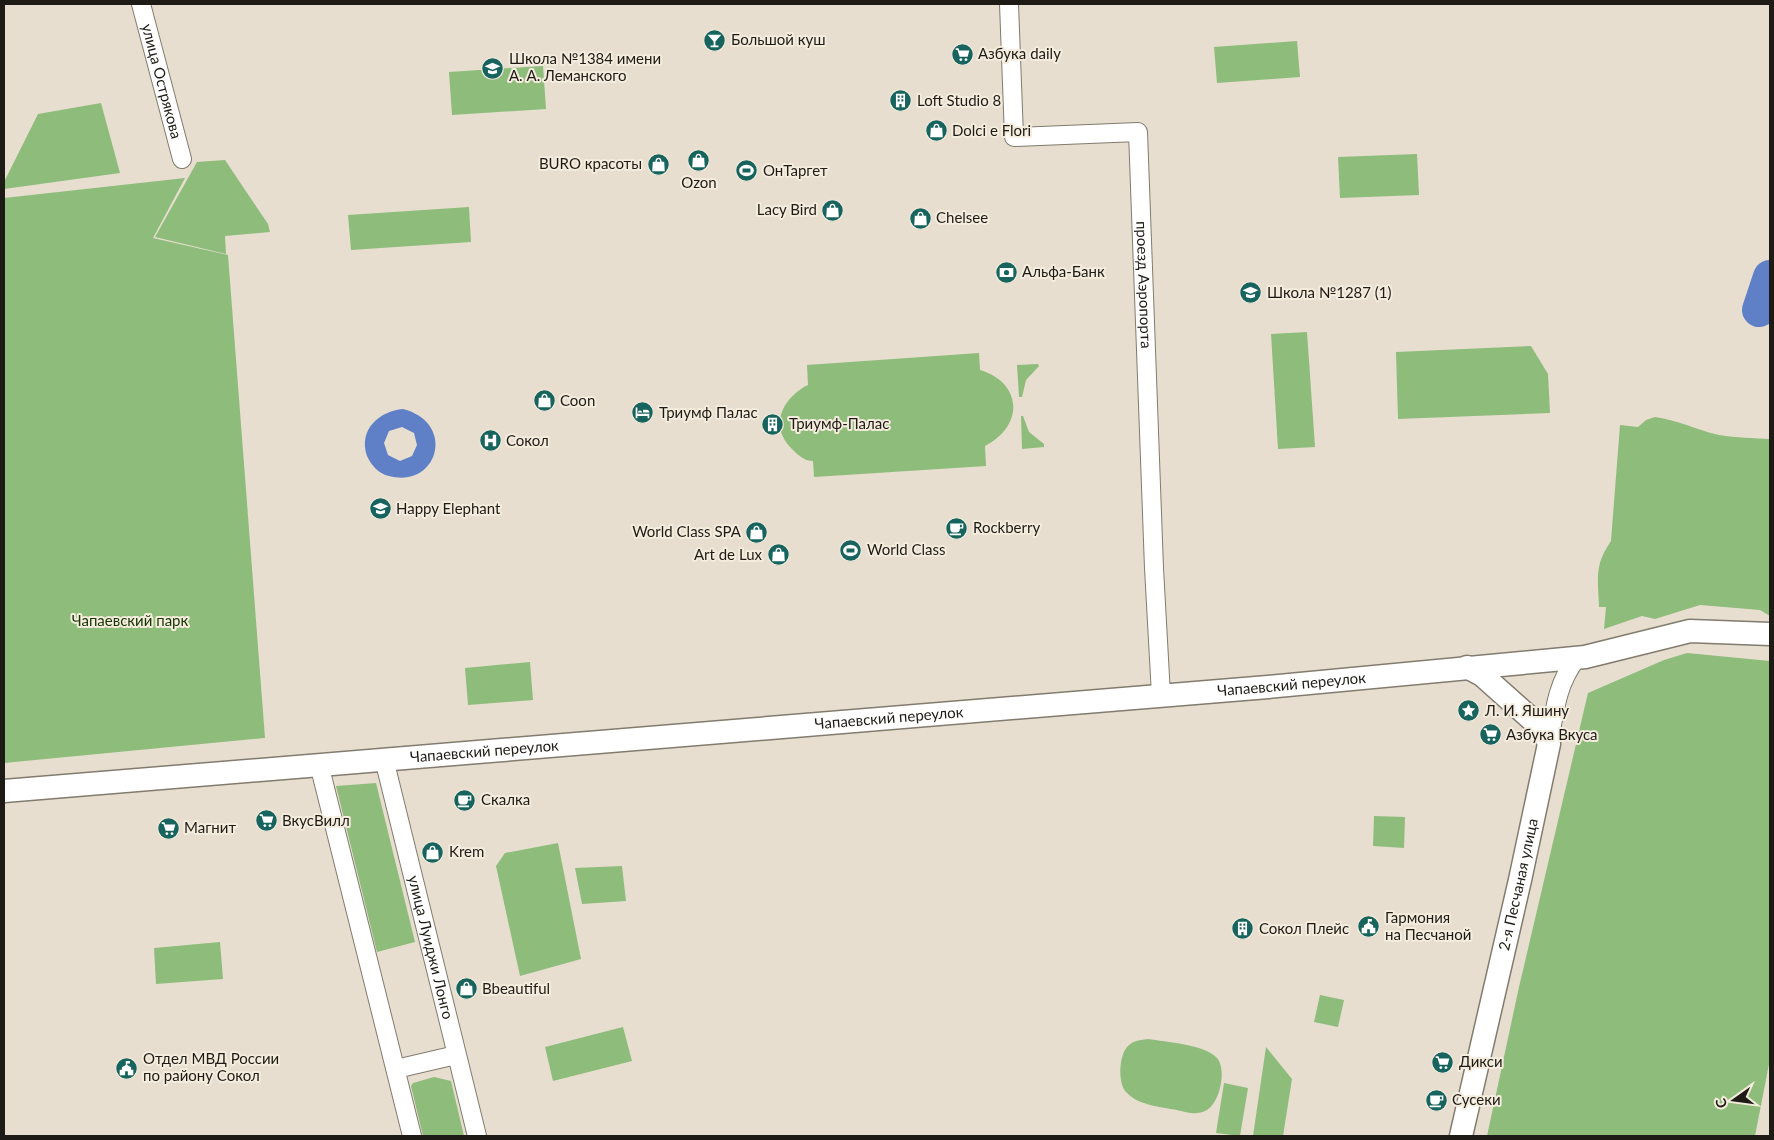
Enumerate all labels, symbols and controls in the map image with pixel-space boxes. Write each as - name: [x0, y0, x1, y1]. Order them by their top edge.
- street label: улица Острякова: [139, 22, 186, 141]
- bar icon: Большой куш: [703, 28, 727, 52]
- place label: Большой куш: [731, 30, 826, 48]
- supermarket icon: Азбука daily: [950, 42, 974, 66]
- place label: Азбука daily: [978, 44, 1061, 62]
- place label: Школа №1384 имени А. А. Леманского: [509, 49, 661, 84]
- school or university icon: Школа №1384 имени А. А. Леманского: [481, 56, 505, 80]
- building icon: Loft Studio 8: [889, 89, 913, 113]
- place label: Loft Studio 8: [917, 91, 1001, 109]
- shop icon: Dolci e Flori: [924, 119, 948, 143]
- place label: Dolci e Flori: [952, 121, 1031, 139]
- shop icon: Ozon: [687, 148, 711, 172]
- shop icon: BURO красоты: [646, 152, 670, 176]
- place label: BURO красоты: [539, 154, 642, 172]
- sports icon: ОнТаргет: [735, 159, 759, 183]
- place label: ОнТаргет: [763, 161, 828, 179]
- place label: Ozon: [681, 173, 717, 191]
- shop icon: Lacy Bird: [821, 198, 845, 222]
- place label: Lacy Bird: [757, 200, 817, 218]
- shop icon: Chelsee: [908, 206, 932, 230]
- place label: Chelsee: [936, 208, 988, 226]
- street label: проезд Аэропорта: [1133, 221, 1156, 349]
- bank icon: Альфа-Банк: [994, 260, 1018, 284]
- place label: Альфа-Банк: [1022, 262, 1105, 280]
- school or university icon: Школа №1287 (1): [1239, 281, 1263, 305]
- place label: Школа №1287 (1): [1267, 283, 1392, 301]
- shop icon: Coon: [532, 389, 556, 413]
- place label: Coon: [560, 391, 595, 409]
- hotel icon: Триумф Палас: [631, 401, 655, 425]
- place label: Триумф Палас: [659, 403, 758, 421]
- building icon: Триумф-Палас: [761, 412, 785, 436]
- place label: Триумф-Палас: [789, 414, 889, 432]
- hospital icon: Сокол: [478, 429, 502, 453]
- place label: Сокол: [506, 431, 549, 449]
- school or university icon: Happy Elephant: [368, 497, 392, 521]
- place label: Happy Elephant: [396, 499, 501, 517]
- cafe icon: Rockberry: [945, 516, 969, 540]
- place label: Rockberry: [973, 518, 1040, 536]
- shop icon: World Class SPA: [745, 520, 769, 544]
- place label: World Class SPA: [632, 522, 742, 540]
- sports icon: World Class: [839, 538, 863, 562]
- place label: World Class: [867, 540, 945, 558]
- shop icon: Art de Lux: [766, 543, 790, 567]
- place label: Art de Lux: [694, 545, 763, 563]
- park label: Чапаевский парк: [72, 611, 188, 629]
- street label: Чапаевский переулок: [1217, 668, 1367, 699]
- place icon: Л. И. Яшину: [1457, 699, 1481, 723]
- place label: Л. И. Яшину: [1484, 701, 1569, 719]
- street label: Чапаевский переулок: [814, 702, 964, 732]
- supermarket icon: Азбука Вкуса: [1478, 723, 1502, 747]
- place label: Азбука Вкуса: [1506, 725, 1598, 743]
- street label: Чапаевский переулок: [409, 735, 560, 766]
- cafe icon: Скалка: [453, 788, 477, 812]
- place label: Скалка: [481, 790, 530, 808]
- supermarket icon: ВкусВилл: [254, 809, 278, 833]
- place label: ВкусВилл: [282, 811, 350, 829]
- supermarket icon: Магнит: [156, 816, 180, 840]
- street label: 2-я Песчаная улица: [1494, 817, 1541, 952]
- place label: Магнит: [184, 818, 236, 836]
- shop icon: Krem: [421, 840, 445, 864]
- place label: Krem: [449, 842, 484, 860]
- street label: улица Луиджи Лонго: [405, 873, 458, 1021]
- place label: Гармония на Песчаной: [1385, 908, 1471, 943]
- public building icon: Гармония на Песчаной: [1357, 915, 1381, 939]
- building icon: Сокол Плейс: [1231, 917, 1255, 941]
- place label: Сокол Плейс: [1259, 919, 1349, 937]
- shop icon: Bbeautiful: [454, 977, 478, 1001]
- place label: Bbeautiful: [482, 979, 550, 997]
- place label: Отдел МВД России по району Сокол: [143, 1049, 279, 1084]
- supermarket icon: Дикси: [1431, 1050, 1455, 1074]
- place label: Дикси: [1459, 1052, 1503, 1070]
- public building icon: Отдел МВД России по району Сокол: [115, 1056, 139, 1080]
- north arrow: [1709, 1075, 1759, 1125]
- cafe icon: Сусеки: [1424, 1088, 1448, 1112]
- place label: Сусеки: [1452, 1090, 1501, 1108]
- text: С: [1711, 1096, 1730, 1110]

